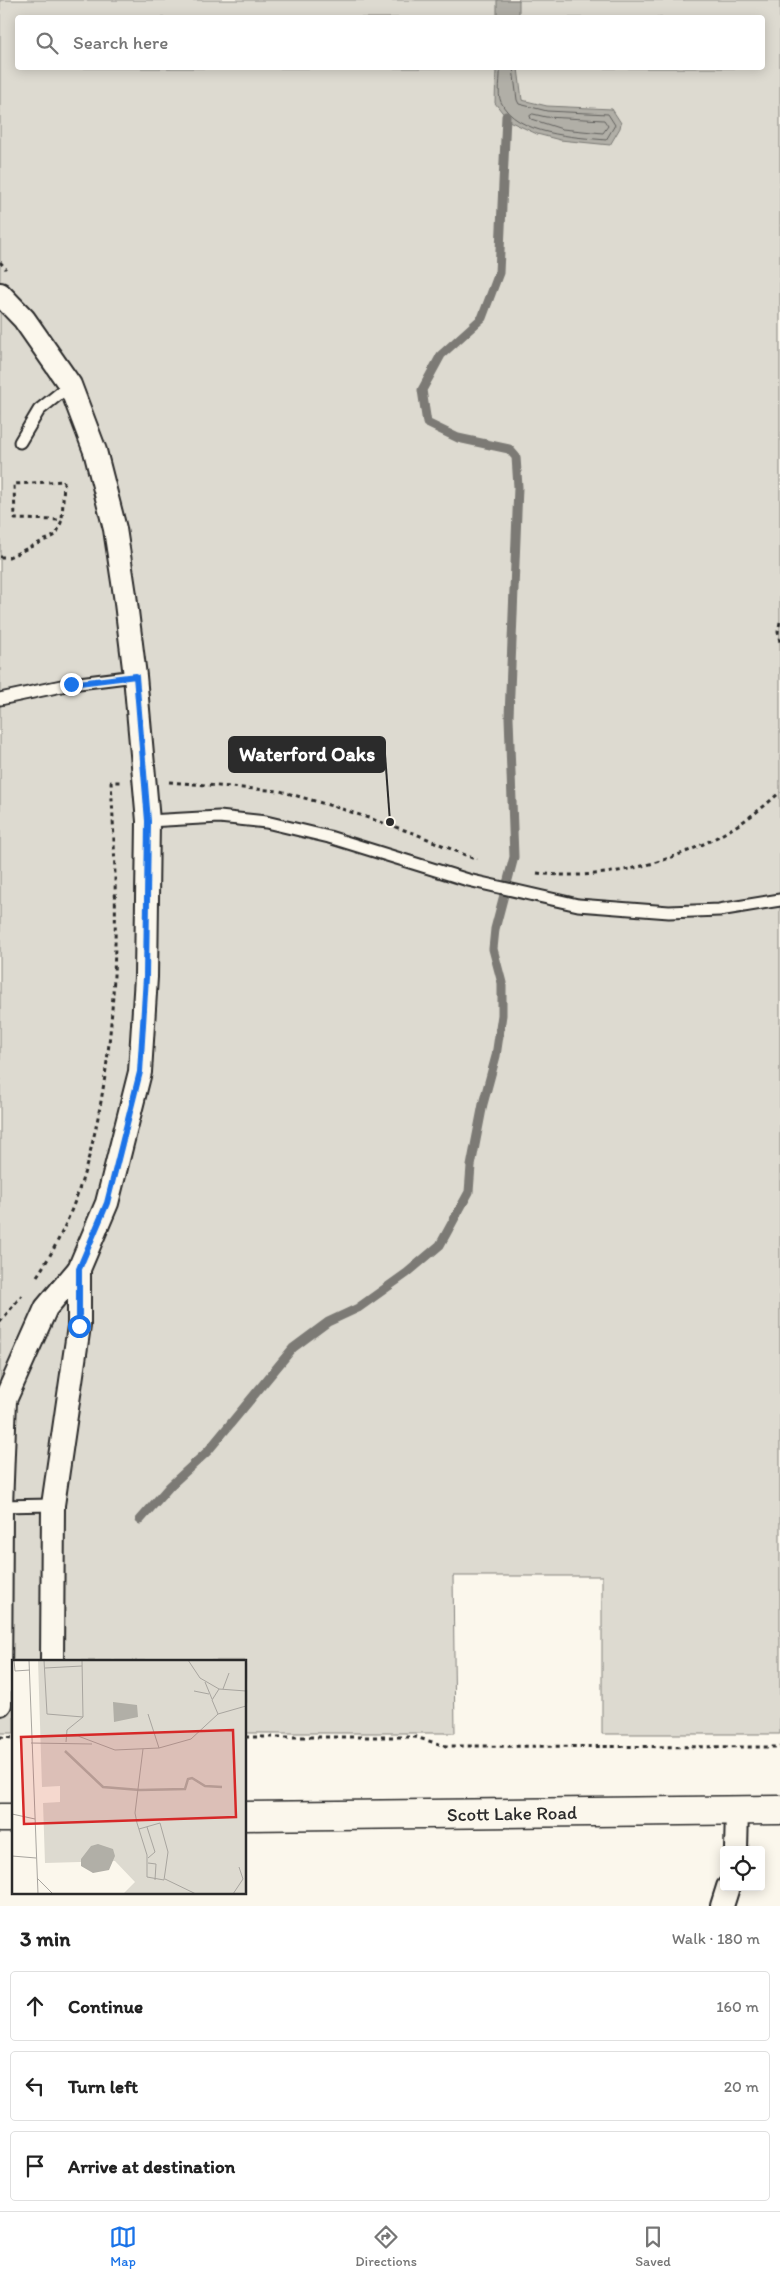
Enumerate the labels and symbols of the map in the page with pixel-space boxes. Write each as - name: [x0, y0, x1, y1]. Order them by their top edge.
- route end: [60, 673, 83, 696]
- callout: Waterford Oaks: [229, 737, 385, 772]
- text: Waterford Oaks: [239, 742, 375, 766]
- route start: [68, 1315, 91, 1338]
- inset map: [12, 1660, 246, 1894]
- street label: Scott Lake Road: [447, 1801, 578, 1826]

